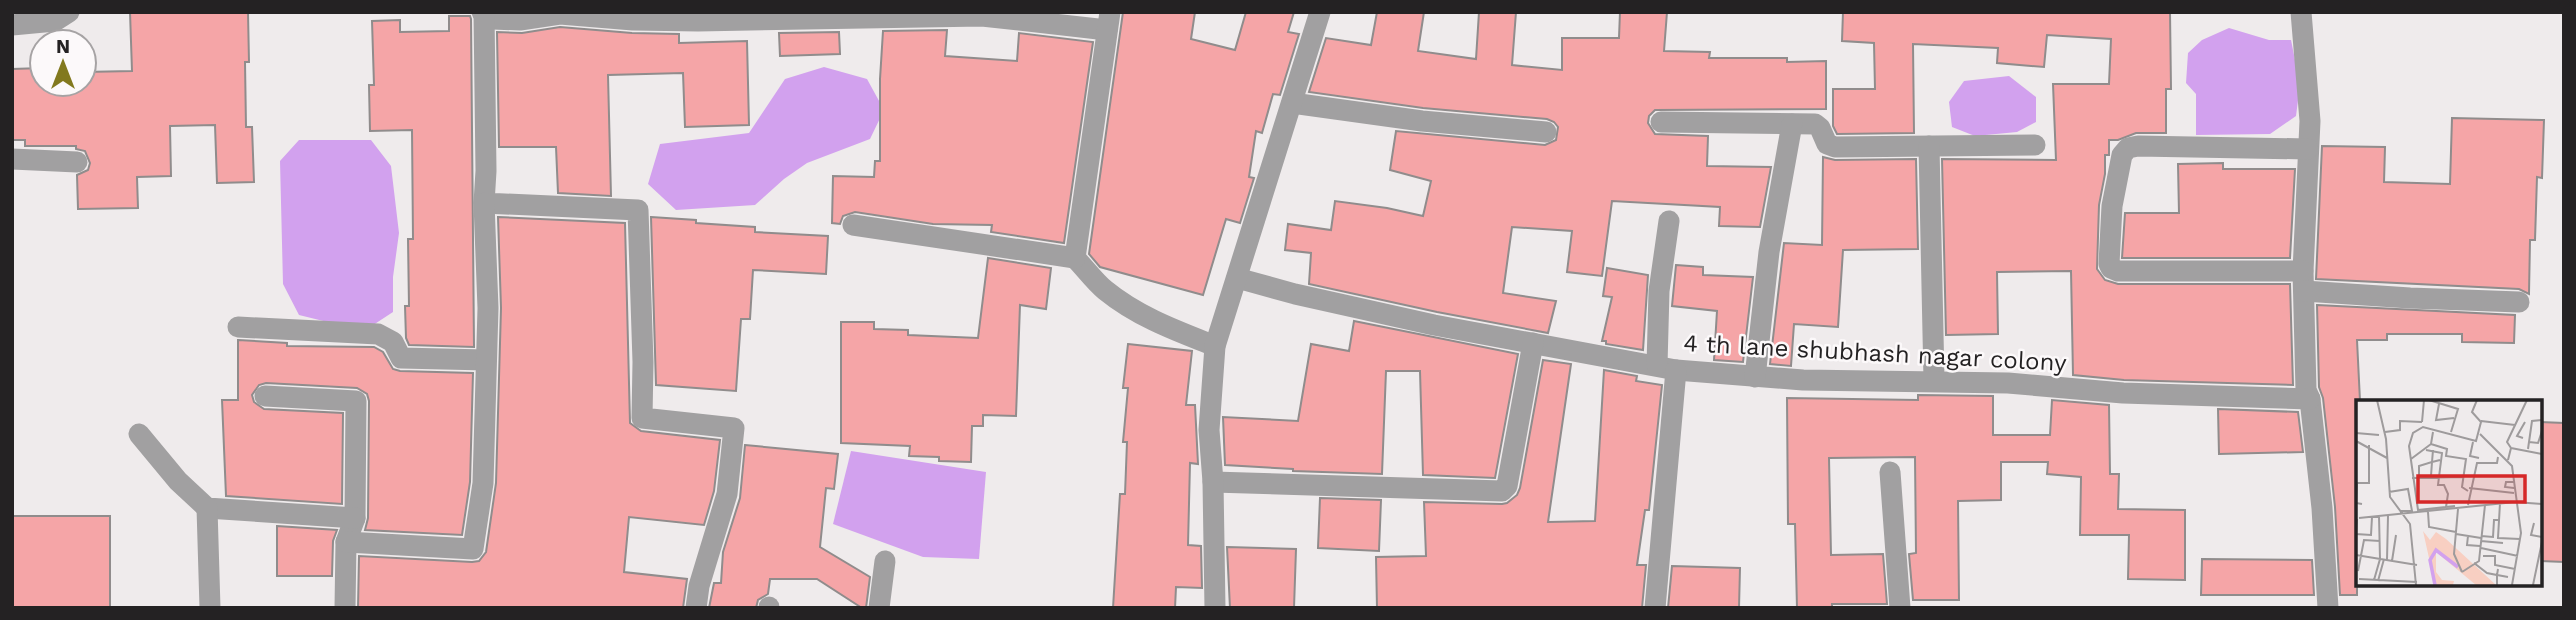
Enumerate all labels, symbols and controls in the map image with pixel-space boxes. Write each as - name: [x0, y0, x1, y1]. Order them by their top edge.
- north arrow: [28, 28, 98, 98]
- text: N: [56, 35, 70, 58]
- street label: 4 th lane shubhash nagar colony: [1683, 329, 2068, 377]
- inset map: [2356, 400, 2541, 585]

